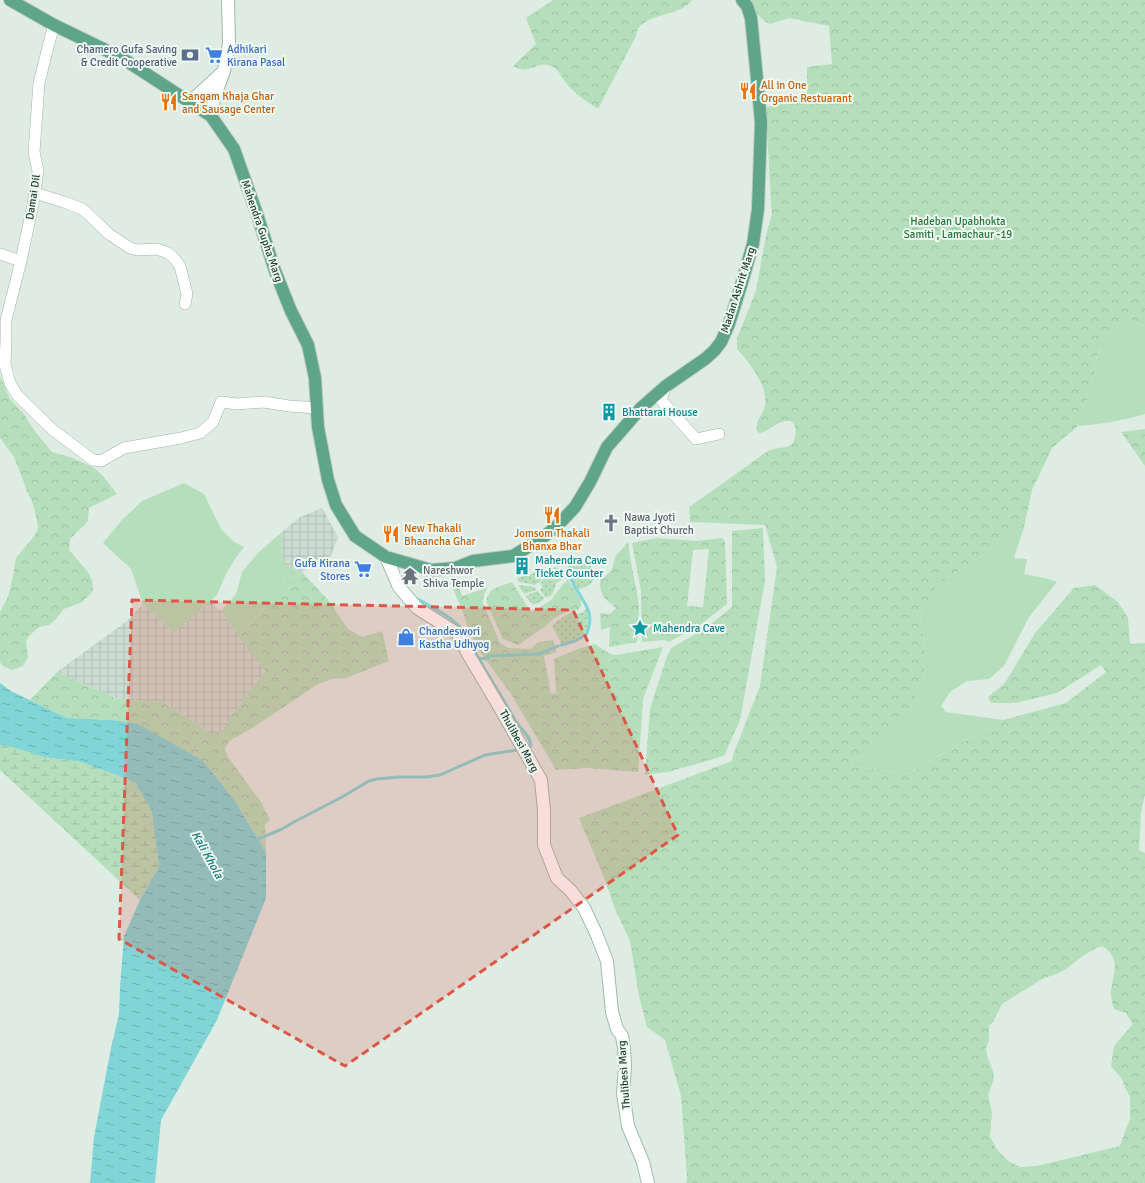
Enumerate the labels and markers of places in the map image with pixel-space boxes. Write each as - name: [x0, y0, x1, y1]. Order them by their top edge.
- place label: Chamero Gufa Saving & Credit Cooperative: [77, 43, 177, 69]
- place label: Adhikari Kirana Pasal: [227, 43, 285, 69]
- bank icon: Chamero Gufa Saving & Credit Cooperative: [180, 45, 200, 65]
- supermarket icon: Adhikari Kirana Pasal: [204, 45, 224, 65]
- place label: All in One Organic Restuarant: [761, 79, 852, 105]
- restaurant icon: All in One Organic Restuarant: [738, 81, 758, 101]
- place label: Sangam Khaja Ghar and Sausage Center: [182, 90, 275, 116]
- restaurant icon: Sangam Khaja Ghar and Sausage Center: [159, 92, 179, 112]
- building icon: Bhattarai House: [599, 402, 619, 422]
- place label: Bhattarai House: [622, 406, 698, 419]
- restaurant icon: Jomsom Thakali Bhanxa Bhar: [542, 505, 562, 525]
- place label: Nawa Jyoti Baptist Church: [624, 511, 694, 537]
- church icon: Nawa Jyoti Baptist Church: [601, 513, 621, 533]
- place label: New Thakali Bhaancha Ghar: [404, 522, 476, 548]
- restaurant icon: New Thakali Bhaancha Ghar: [381, 524, 401, 544]
- place label: Jomsom Thakali Bhanxa Bhar: [514, 527, 590, 553]
- place label: Mahendra Cave Ticket Counter: [535, 554, 607, 580]
- building icon: Mahendra Cave Ticket Counter: [512, 556, 532, 576]
- place label: Gufa Kirana Stores: [295, 557, 350, 583]
- supermarket icon: Gufa Kirana Stores: [353, 559, 373, 579]
- place label: Nareshwor Shiva Temple: [423, 564, 484, 590]
- temple icon: Nareshwor Shiva Temple: [400, 566, 420, 586]
- place icon: Mahendra Cave: [630, 618, 650, 638]
- place label: Mahendra Cave: [653, 622, 725, 635]
- place label: Chandeswori Kastha Udhyog: [419, 625, 490, 651]
- shop icon: Chandeswori Kastha Udhyog: [396, 627, 416, 647]

